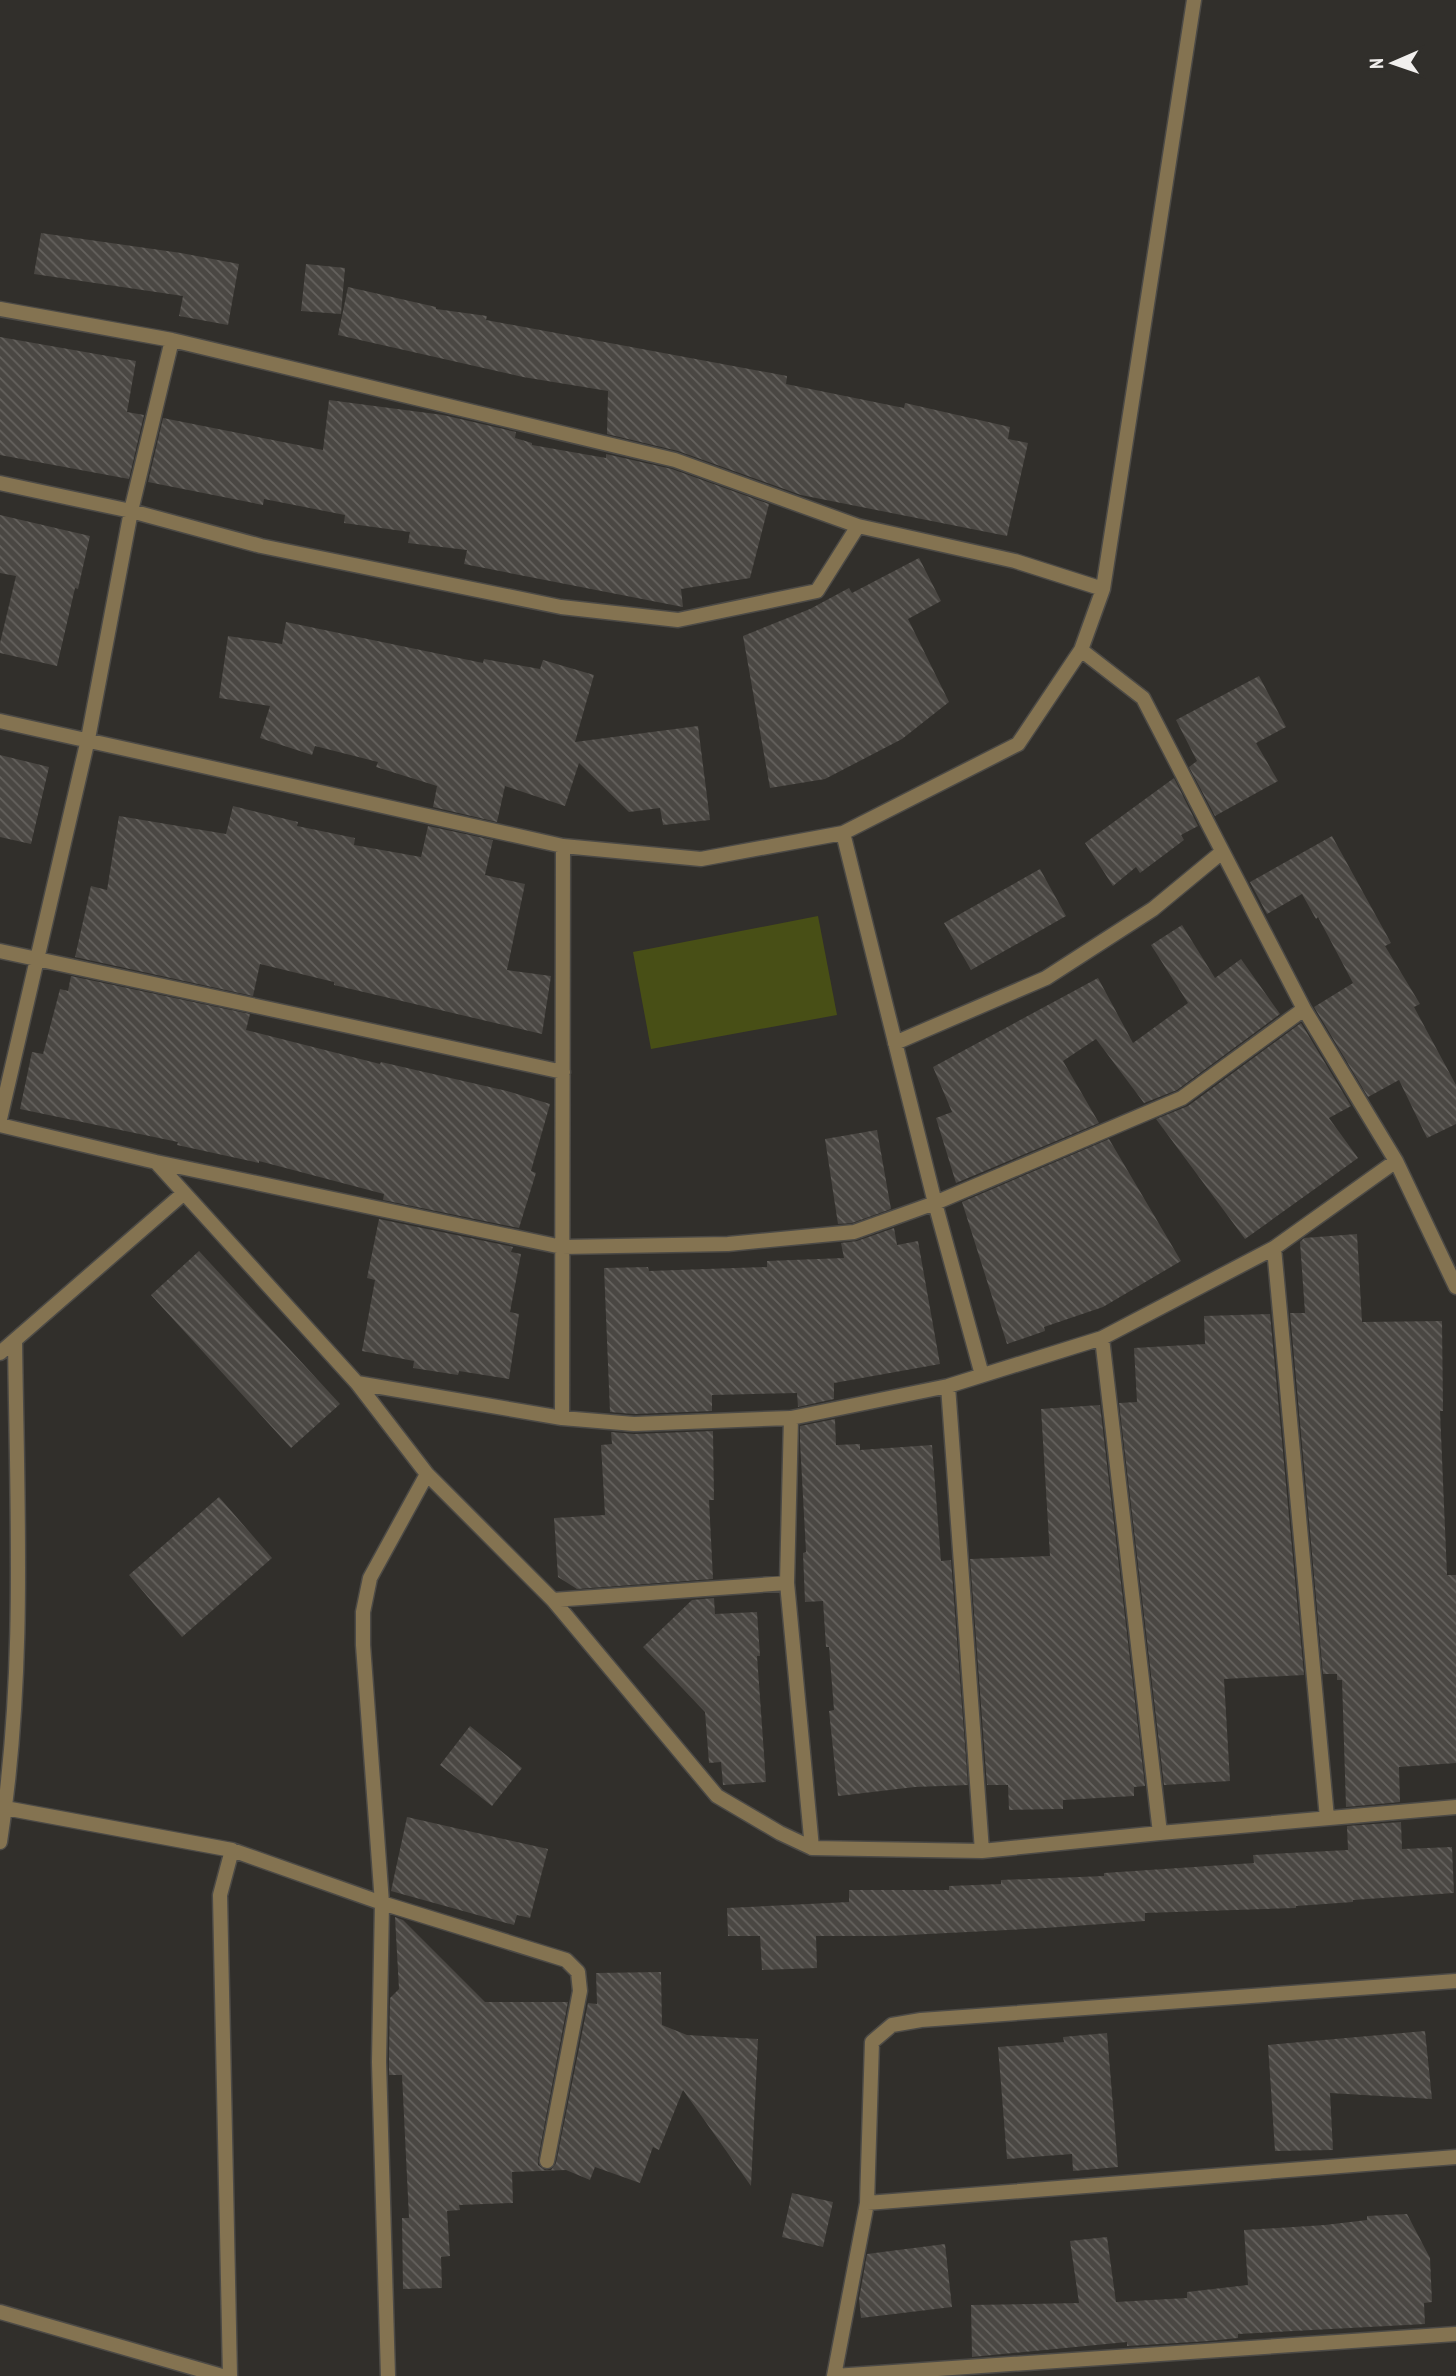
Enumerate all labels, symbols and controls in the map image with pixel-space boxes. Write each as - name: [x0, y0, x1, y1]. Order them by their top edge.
- north arrow: [1358, 28, 1428, 98]
- text: N: [1364, 58, 1388, 69]

